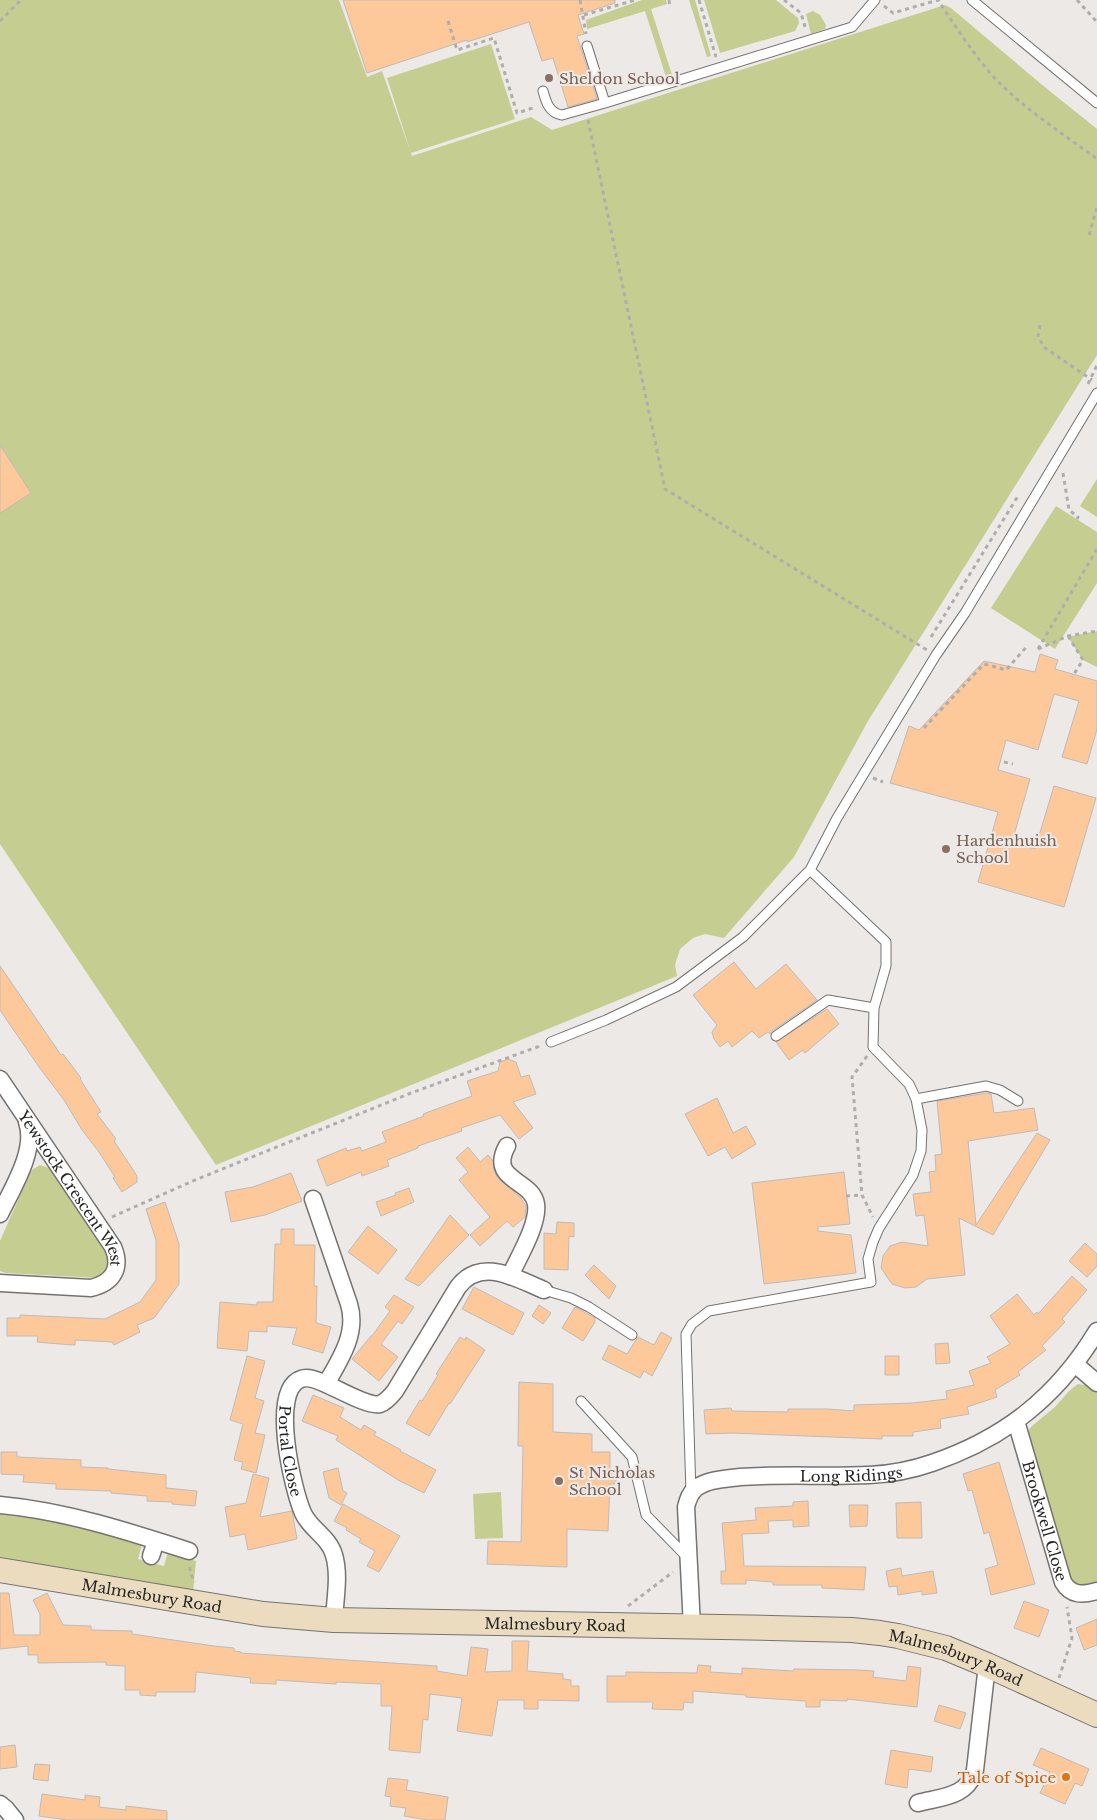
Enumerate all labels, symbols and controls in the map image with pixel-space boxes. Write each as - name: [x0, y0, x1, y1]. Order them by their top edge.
- place label: Sheldon School: [559, 69, 680, 88]
- marker: Sheldon School: [543, 72, 555, 84]
- place label: Hardenhuish School: [956, 831, 1057, 867]
- marker: Hardenhuish School: [940, 843, 952, 855]
- street label: Yewstock Crescent West: [14, 1106, 126, 1267]
- street label: Portal Close: [275, 1405, 306, 1499]
- street label: Brookwell Close: [1019, 1458, 1072, 1583]
- street label: Long Ridings: [800, 1462, 904, 1485]
- place label: St Nicholas School: [569, 1463, 655, 1499]
- marker: St Nicholas School: [553, 1475, 565, 1487]
- street label: Malmesbury Road: [81, 1574, 223, 1616]
- street label: Malmesbury Road: [484, 1613, 626, 1635]
- street label: Malmesbury Road: [887, 1625, 1026, 1690]
- place label: Tale of Spice: [958, 1768, 1056, 1787]
- marker: Tale of Spice: [1060, 1771, 1072, 1783]

